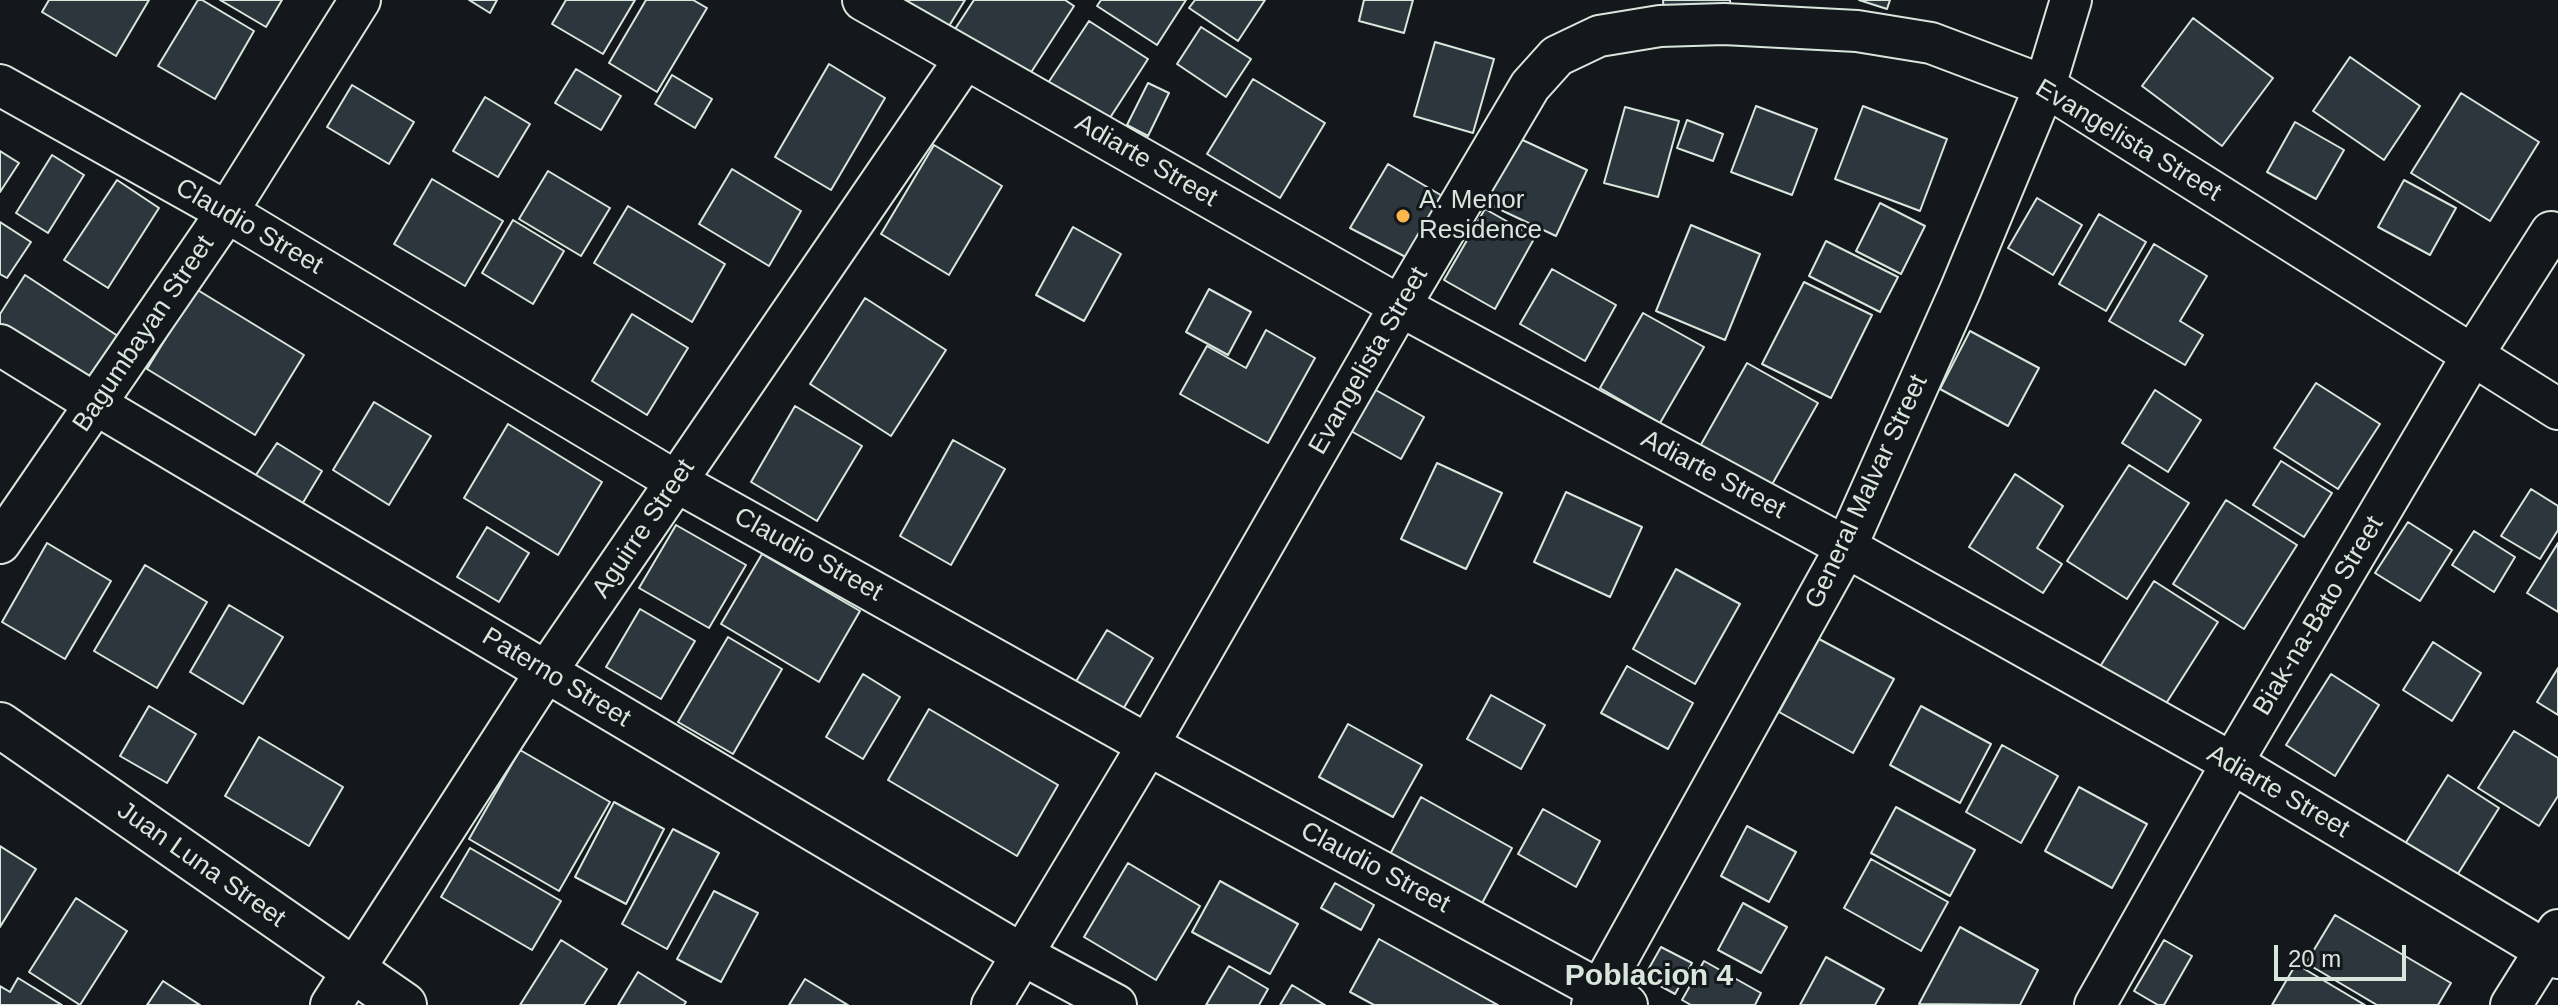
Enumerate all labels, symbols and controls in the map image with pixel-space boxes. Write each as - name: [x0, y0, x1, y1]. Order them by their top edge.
- street label: Evangelista Street: [2030, 73, 2226, 209]
- street label: Adiarte Street: [1069, 108, 1223, 214]
- street label: Claudio Street: [170, 172, 328, 282]
- place label: A. Menor Residence: [1419, 185, 1542, 246]
- marker: A. Menor Residence: [1394, 207, 1412, 225]
- street label: Bagumbayan Street: [67, 230, 221, 438]
- street label: Evangelista Street: [1303, 262, 1435, 460]
- street label: General Malvar Street: [1799, 370, 1935, 614]
- street label: Adiarte Street: [1635, 424, 1791, 526]
- street label: Aguirre Street: [586, 454, 702, 604]
- street label: Claudio Street: [728, 501, 888, 609]
- street label: Biak-na-Bato Street: [2247, 511, 2391, 721]
- street label: Paterno Street: [476, 621, 636, 735]
- street label: Adiarte Street: [2201, 739, 2355, 845]
- street label: Juan Luna Street: [111, 795, 291, 935]
- street label: Claudio Street: [1295, 816, 1455, 920]
- scale bar: [2278, 929, 2410, 979]
- text: 20 m: [2288, 945, 2341, 972]
- district label: Poblacion 4: [1565, 959, 1733, 995]

